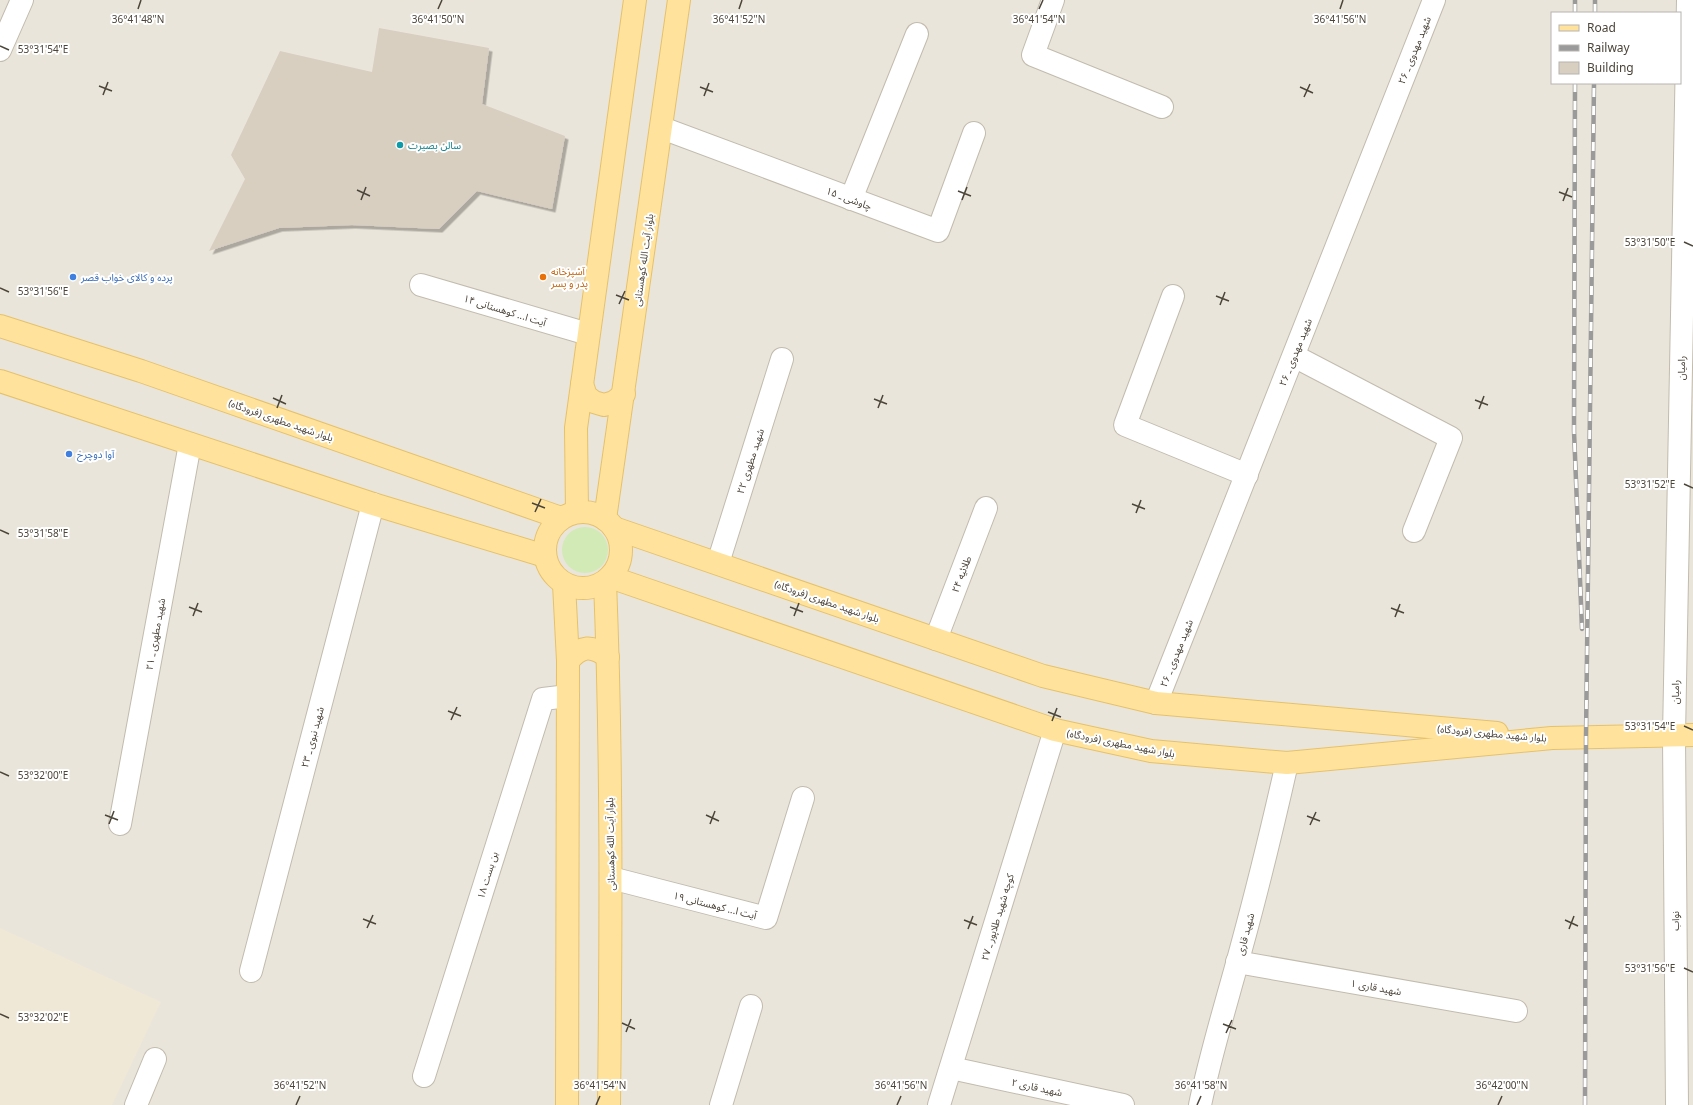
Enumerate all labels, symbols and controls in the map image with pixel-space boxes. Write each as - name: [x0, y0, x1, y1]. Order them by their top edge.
- text: 36°41'48"N: [112, 12, 164, 26]
- text: 36°41'50"N: [412, 12, 464, 26]
- text: 36°41'52"N: [713, 12, 765, 26]
- text: 36°41'54"N: [1013, 12, 1065, 26]
- text: 36°41'56"N: [1314, 12, 1366, 26]
- legend: [1551, 12, 1681, 84]
- street label: شهید مهدوی ـ ۲۶: [1394, 14, 1434, 86]
- text: Road: [1587, 19, 1616, 36]
- text: Railway: [1587, 39, 1631, 56]
- text: 53°31'54"E: [18, 42, 68, 56]
- text: Building: [1587, 59, 1634, 76]
- place label: سالن بصیرت: [408, 138, 461, 152]
- marker: سالن بصیرت: [395, 140, 405, 150]
- street label: چاوشی ـ ۱۵: [824, 183, 874, 213]
- street label: بلوار آیت الله کوهستانی: [630, 213, 656, 307]
- text: 53°31'50"E: [1625, 235, 1675, 249]
- place label: آشپزخانه پدر و پسر: [550, 264, 588, 290]
- place label: پرده و کالای خواب قصر: [80, 270, 173, 284]
- marker: پرده و کالای خواب قصر: [68, 272, 78, 282]
- marker: آشپزخانه پدر و پسر: [538, 272, 548, 282]
- text: 53°31'56"E: [18, 284, 68, 298]
- street label: آیت ا... کوهستانی ۱۴: [462, 291, 549, 330]
- street label: شهید مهدوی ـ ۲۶: [1275, 316, 1315, 388]
- street label: رامیان: [1674, 355, 1688, 380]
- street label: بلوار شهید مطهری (فرودگاه): [227, 395, 336, 445]
- street label: شهید مطهری ۲۲: [733, 427, 767, 495]
- place label: آوا دوچرخ: [77, 447, 115, 462]
- marker: آوا دوچرخ: [64, 449, 74, 459]
- text: 53°31'52"E: [1625, 477, 1675, 491]
- text: 53°31'58"E: [18, 526, 68, 540]
- street label: طلائیه ۲۴: [948, 553, 974, 594]
- street label: بلوار شهید مطهری (فرودگاه): [773, 576, 882, 626]
- street label: شهید مطهری ـ ۲۱: [142, 597, 168, 671]
- street label: شهید مهدوی ـ ۲۶: [1156, 617, 1196, 689]
- street label: رامیان: [1668, 679, 1682, 704]
- street label: شهید نبوی ـ ۲۳: [297, 705, 327, 769]
- text: 53°31'54"E: [1625, 719, 1675, 733]
- street label: بلوار شهید مطهری (فرودگاه): [1437, 721, 1548, 745]
- street label: بلوار شهید مطهری (فرودگاه): [1066, 726, 1177, 760]
- text: 53°32'00"E: [18, 768, 68, 782]
- street label: بلوار آیت الله کوهستانی: [602, 797, 618, 891]
- street label: بن بست ۱۸: [473, 849, 501, 900]
- street label: کوچه شهید طلاپور ـ ۲۷: [977, 871, 1017, 962]
- street label: آیت ا... کوهستانی ۱۹: [672, 888, 759, 922]
- street label: شهید قاری: [1233, 911, 1257, 957]
- street label: نواب: [1668, 911, 1682, 931]
- text: 53°31'56"E: [1625, 961, 1675, 975]
- street label: شهید قاری ۱: [1349, 976, 1403, 998]
- text: 53°32'02"E: [18, 1010, 68, 1024]
- street label: شهید قاری ۲: [1010, 1075, 1064, 1099]
- text: 36°41'52"N: [274, 1078, 326, 1092]
- text: 36°41'54"N: [574, 1078, 626, 1092]
- text: 36°41'56"N: [875, 1078, 927, 1092]
- text: 36°41'58"N: [1175, 1078, 1227, 1092]
- text: 36°42'00"N: [1476, 1078, 1528, 1092]

